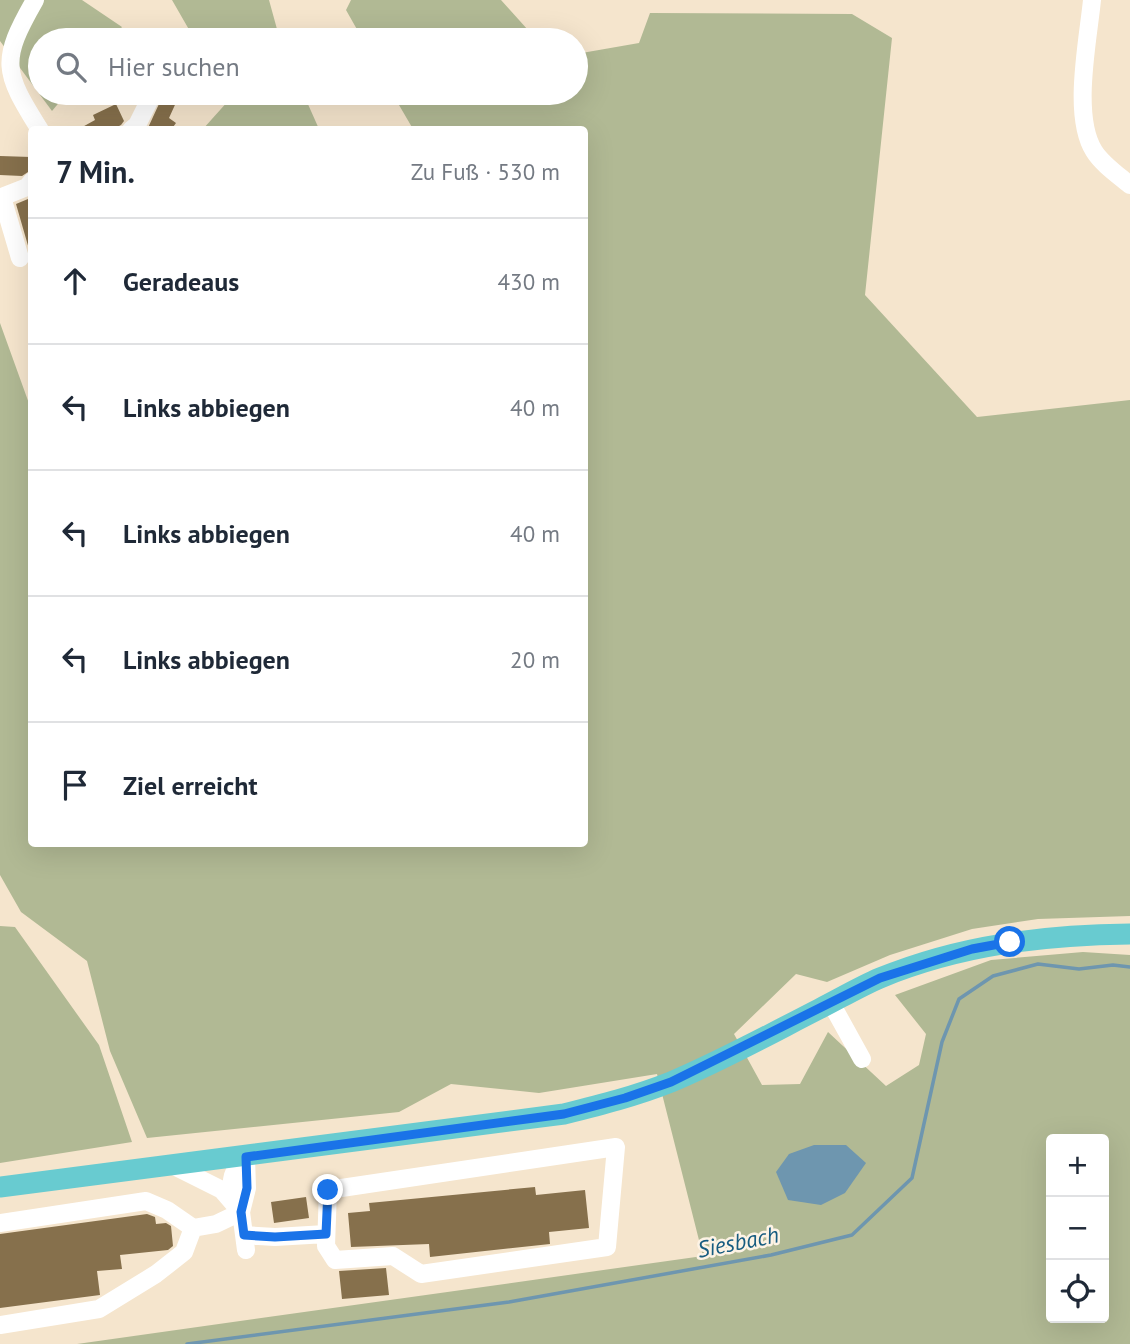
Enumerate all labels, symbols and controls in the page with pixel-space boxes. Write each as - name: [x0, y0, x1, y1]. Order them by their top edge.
- search box: [28, 28, 588, 105]
- icon: search: [52, 48, 90, 86]
- text: Hier suchen: [108, 50, 240, 83]
- text: 7 Min.: [56, 152, 135, 191]
- text: Zu Fuß · 530 m: [411, 157, 560, 186]
- icon: ahead: [56, 262, 94, 300]
- text: Geradeaus: [123, 265, 239, 298]
- text: 430 m: [498, 267, 560, 296]
- icon: left: [56, 388, 94, 426]
- text: Links abbiegen: [123, 391, 290, 424]
- text: 40 m: [510, 393, 560, 422]
- icon: left: [56, 514, 94, 552]
- text: Links abbiegen: [123, 517, 290, 550]
- text: 40 m: [510, 519, 560, 548]
- icon: left: [56, 640, 94, 678]
- text: Links abbiegen: [123, 643, 290, 676]
- text: 20 m: [510, 645, 560, 674]
- icon: arrive: [56, 766, 94, 804]
- text: Ziel erreicht: [123, 769, 258, 802]
- route start: [994, 926, 1025, 957]
- map controls: [1046, 1134, 1109, 1323]
- button: +: [1046, 1134, 1109, 1197]
- route end: [312, 1174, 343, 1205]
- button: −: [1046, 1197, 1109, 1260]
- water label: Siesbach: [695, 1219, 781, 1264]
- button: locate: [1046, 1260, 1109, 1323]

